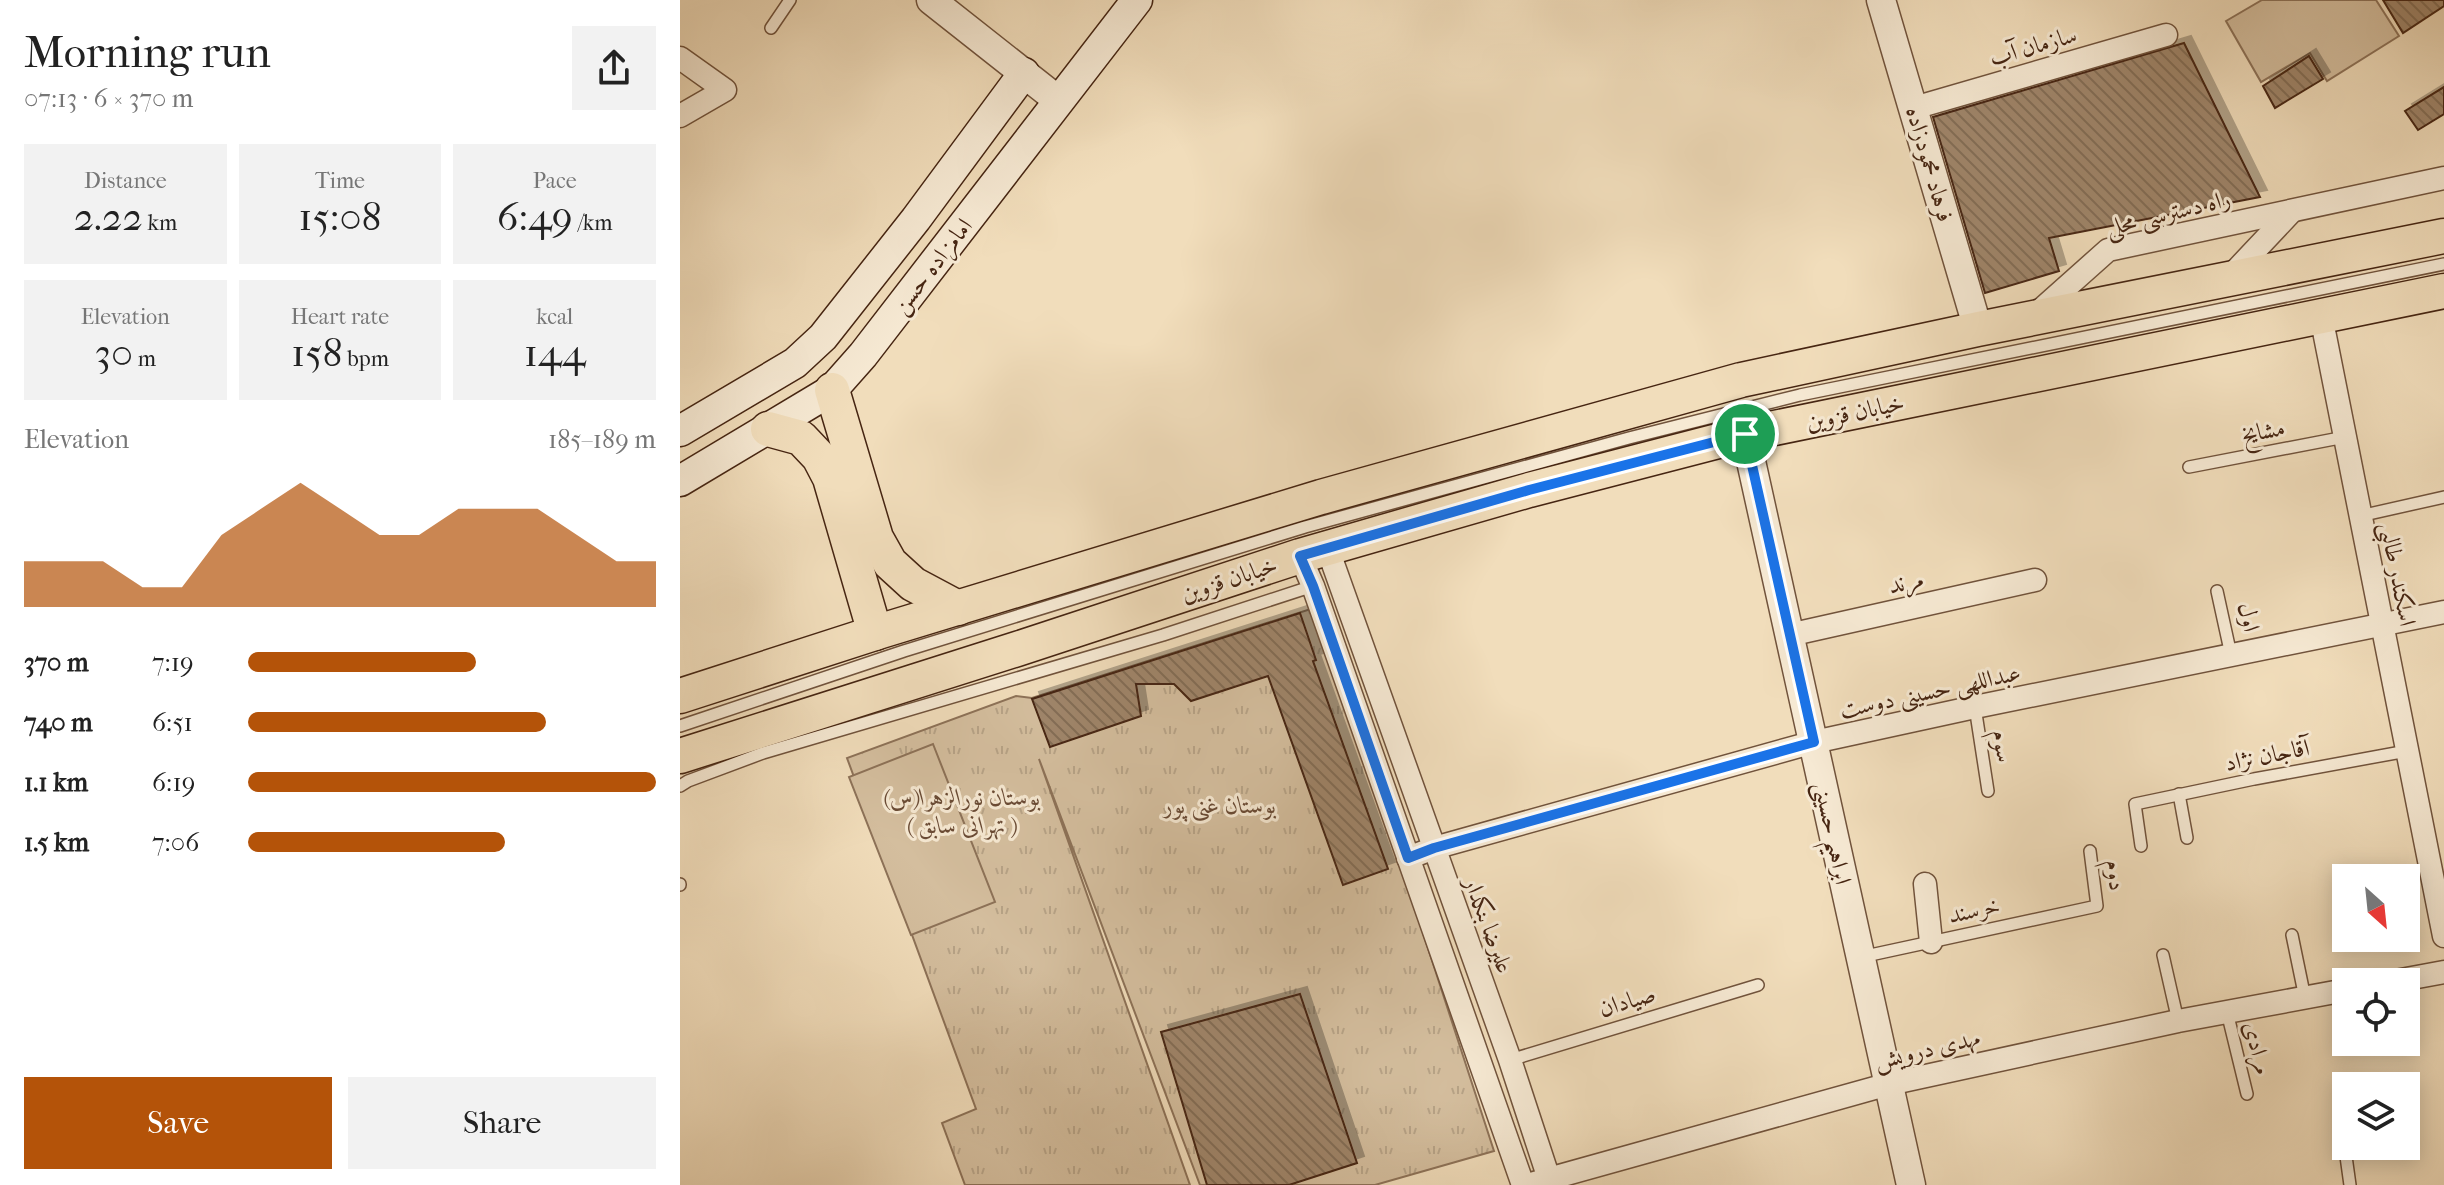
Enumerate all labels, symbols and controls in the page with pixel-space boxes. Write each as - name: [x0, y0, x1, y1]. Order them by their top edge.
- street label: سازمان آب: [1986, 20, 2080, 73]
- button: share: [572, 26, 656, 110]
- text: Morning run: [24, 27, 271, 78]
- text: 07:13 · 6 × 370 m: [24, 83, 193, 114]
- street label: فرهاد محمودزاده: [1899, 103, 1960, 225]
- text: Distance: [84, 168, 167, 194]
- text: Time: [315, 168, 365, 194]
- text: Pace: [533, 168, 577, 194]
- street label: راه دسترسی محلی: [2103, 184, 2234, 245]
- text: 2.22: [73, 194, 143, 240]
- text: 15:08: [298, 194, 382, 240]
- text: 6:49: [497, 194, 573, 240]
- text: km: [143, 210, 177, 236]
- text: /km: [573, 210, 612, 236]
- street label: امامزاده حسن: [886, 213, 980, 321]
- text: Elevation: [81, 304, 170, 330]
- text: Heart rate: [291, 304, 389, 330]
- text: kcal: [536, 304, 573, 330]
- text: 30: [95, 330, 133, 376]
- text: 158: [291, 330, 343, 376]
- text: 144: [524, 330, 586, 376]
- text: m: [133, 346, 156, 372]
- text: bpm: [343, 346, 389, 372]
- street label: خیابان قزوین: [1803, 388, 1907, 437]
- pin: [1711, 400, 1779, 468]
- icon: arrive: [1723, 412, 1767, 456]
- street label: مشایخ: [2239, 413, 2288, 455]
- text: Elevation: [24, 424, 129, 455]
- text: 185–189 m: [548, 424, 656, 455]
- street label: اسکندر طالبی: [2368, 519, 2422, 630]
- street label: خیابان قزوین: [1177, 550, 1281, 609]
- street label: مرند: [1886, 564, 1927, 603]
- street label: اول: [2232, 600, 2266, 634]
- text: 370 m: [24, 647, 89, 678]
- text: 7:19: [152, 647, 194, 678]
- street label: عبداللهی حسینی دوست: [1837, 658, 2024, 727]
- text: 740 m: [24, 707, 93, 738]
- text: 6:51: [152, 707, 193, 738]
- street label: سوم: [1980, 728, 2019, 765]
- street label: آقاجان نژاد: [2222, 733, 2315, 777]
- text: 1.1 km: [24, 767, 88, 798]
- text: 6:19: [152, 767, 195, 798]
- street label: ابراهیم حسینی: [1799, 779, 1857, 889]
- park label: بوستان نورالزهرا(س) ( تهرانی سابق ): [883, 783, 1041, 840]
- park label: بوستان غنی پور: [1161, 791, 1277, 822]
- text: 1.5 km: [24, 827, 89, 858]
- text: 7:06: [152, 827, 199, 858]
- street label: دوم: [2093, 858, 2132, 893]
- north arrow: [2332, 864, 2420, 952]
- map controls: [2332, 864, 2420, 1160]
- street label: علیرضا بنکدار: [1458, 871, 1519, 977]
- street label: خرسند: [1946, 891, 2002, 929]
- button: locate: [2332, 968, 2420, 1056]
- street label: صیادان: [1595, 979, 1659, 1023]
- street label: مرادی: [2235, 1018, 2278, 1078]
- street label: مهدی درویش: [1871, 1023, 1983, 1077]
- button: layers: [2332, 1072, 2420, 1160]
- button: Save: [24, 1077, 332, 1169]
- button: Share: [348, 1077, 656, 1169]

